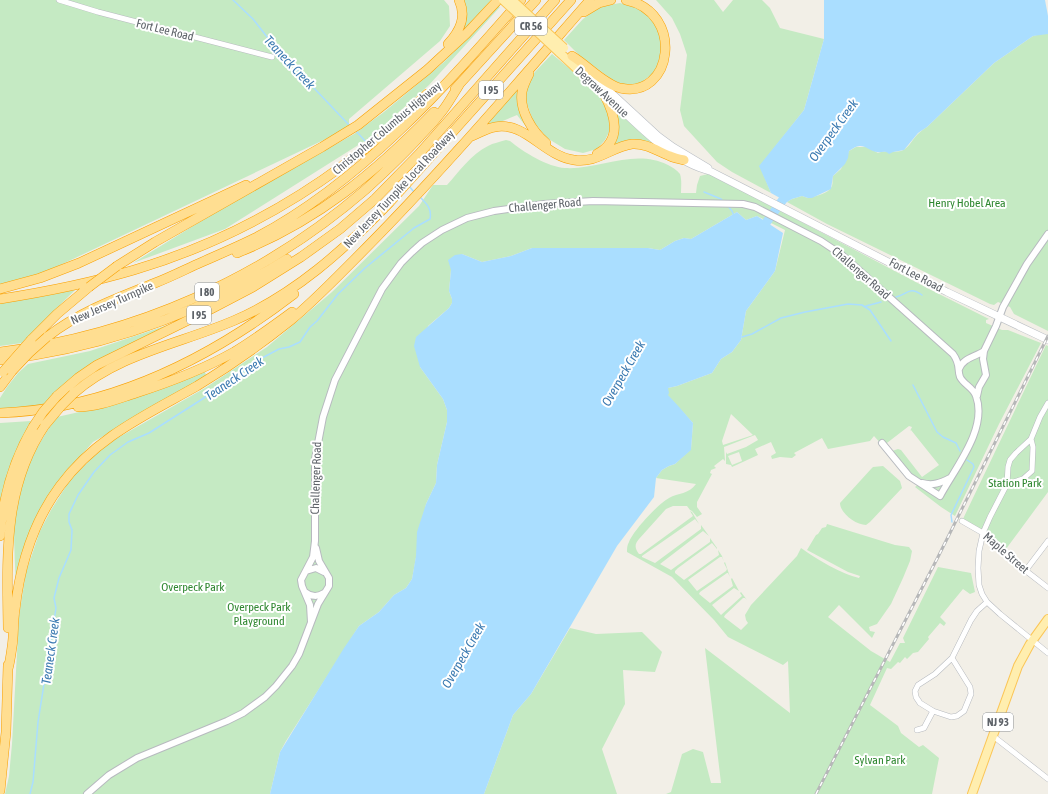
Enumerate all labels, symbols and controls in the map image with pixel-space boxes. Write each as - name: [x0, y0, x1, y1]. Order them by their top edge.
- street label: Fort Lee Road: [135, 16, 195, 44]
- road number: CR 56: [515, 17, 547, 35]
- water label: Teaneck Creek: [261, 33, 318, 92]
- street label: Degraw Avenue: [572, 64, 632, 120]
- street label: Christopher Columbus Highway: [330, 79, 444, 177]
- road number: I 95: [479, 81, 503, 99]
- water label: Overpeck Creek: [806, 96, 861, 164]
- street label: New Jersey Turnpike Local Roadway: [341, 127, 457, 251]
- street label: Challenger Road: [508, 195, 582, 215]
- park label: Henry Hobel Area: [928, 196, 1006, 210]
- street label: Challenger Road: [829, 244, 893, 302]
- street label: Fort Lee Road: [887, 255, 945, 295]
- street label: New Jersey Turnpike: [69, 279, 155, 327]
- road number: I 80: [195, 283, 219, 301]
- road number: I 95: [187, 306, 211, 324]
- water label: Overpeck Creek: [599, 338, 648, 409]
- water label: Teaneck Creek: [202, 353, 267, 403]
- street label: Challenger Road: [308, 441, 324, 515]
- park label: Station Park: [988, 476, 1042, 490]
- street label: Maple Street: [980, 529, 1032, 577]
- park label: Overpeck Park: [161, 580, 225, 594]
- park label: Overpeck Park Playground: [227, 600, 291, 628]
- water label: Teaneck Creek: [38, 616, 63, 686]
- water label: Overpeck Creek: [439, 620, 488, 691]
- road number: NJ 93: [983, 713, 1013, 731]
- park label: Sylvan Park: [855, 753, 906, 767]

